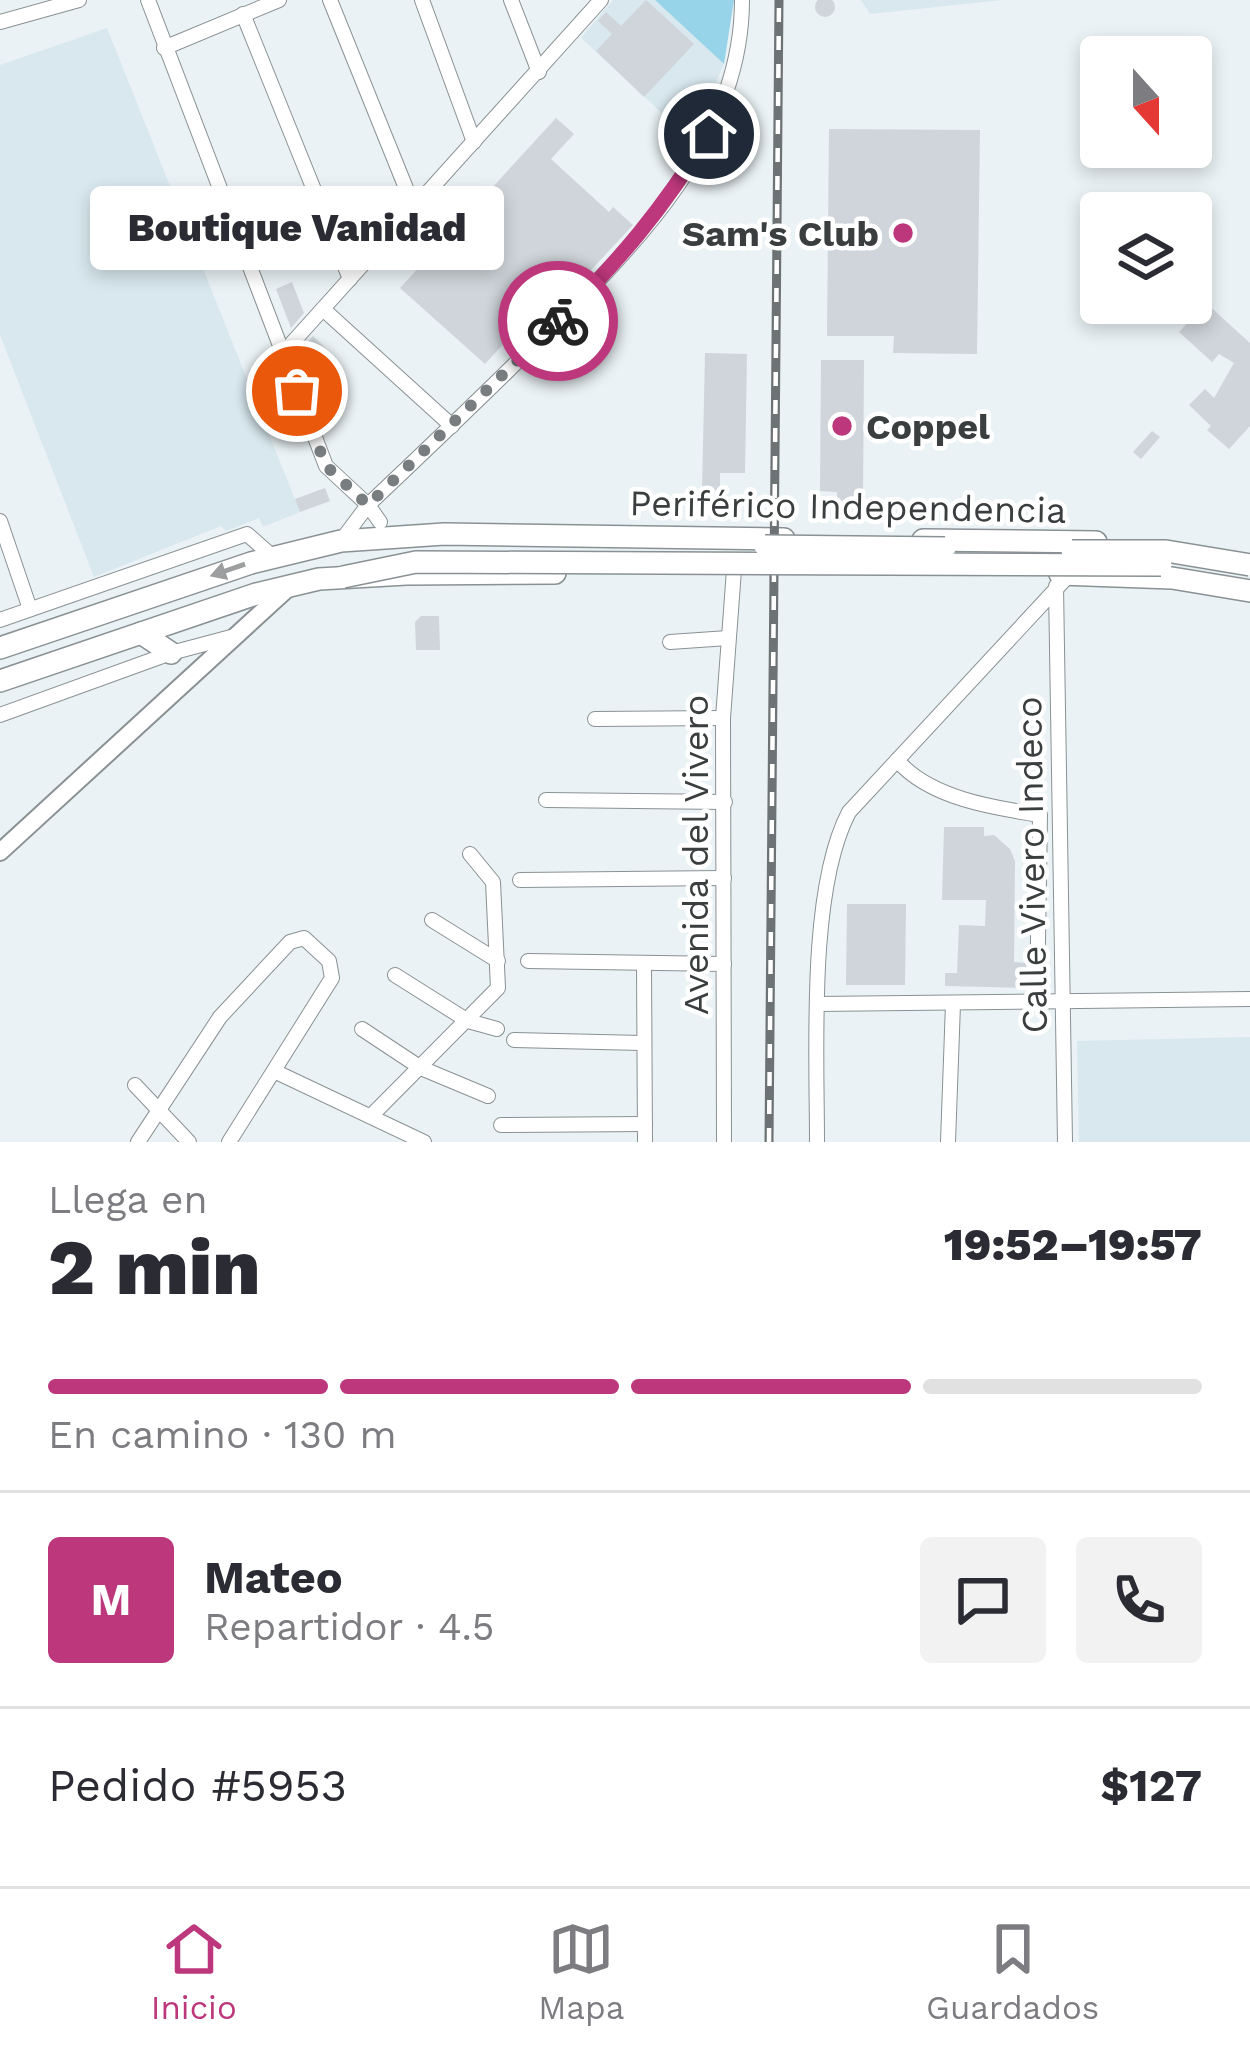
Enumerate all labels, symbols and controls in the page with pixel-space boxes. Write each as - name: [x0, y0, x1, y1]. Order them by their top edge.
- north arrow: [1080, 36, 1212, 168]
- map controls: [1080, 36, 1212, 324]
- pin: [658, 83, 760, 185]
- icon: home: [676, 101, 742, 167]
- callout: Boutique Vanidad: [90, 187, 504, 271]
- button: layers: [1080, 192, 1212, 324]
- text: Boutique Vanidad: [127, 205, 467, 250]
- place label: Sam's Club: [682, 213, 879, 255]
- marker: Sam's Club: [890, 220, 916, 246]
- courier: [498, 261, 618, 381]
- icon: bike: [525, 288, 591, 354]
- pin: [246, 340, 348, 442]
- icon: bag: [264, 358, 330, 424]
- place label: Coppel: [866, 406, 990, 448]
- marker: Coppel: [829, 413, 855, 439]
- street label: Periférico Independencia: [629, 482, 1067, 532]
- one-way arrow: [209, 562, 246, 581]
- street label: Avenida del Vivero: [675, 695, 717, 1015]
- street label: Calle Vivero Indeco: [1008, 696, 1056, 1034]
- text: Llega en: [48, 1177, 208, 1222]
- text: 19:52–19:57: [944, 1218, 1202, 1271]
- text: 2 min: [48, 1221, 261, 1313]
- text: En camino · 130 m: [48, 1412, 397, 1457]
- button: chat: [920, 1537, 1046, 1663]
- button: phone: [1076, 1537, 1202, 1663]
- text: Mateo: [204, 1551, 343, 1604]
- text: M: [91, 1573, 131, 1626]
- text: Repartidor · 4.5: [204, 1604, 495, 1649]
- text: Pedido #5953: [48, 1759, 347, 1812]
- text: $127: [1100, 1759, 1202, 1812]
- tab: Inicio: [151, 1916, 237, 2027]
- tab: Mapa: [538, 1916, 624, 2027]
- tab: Guardados: [926, 1916, 1099, 2027]

